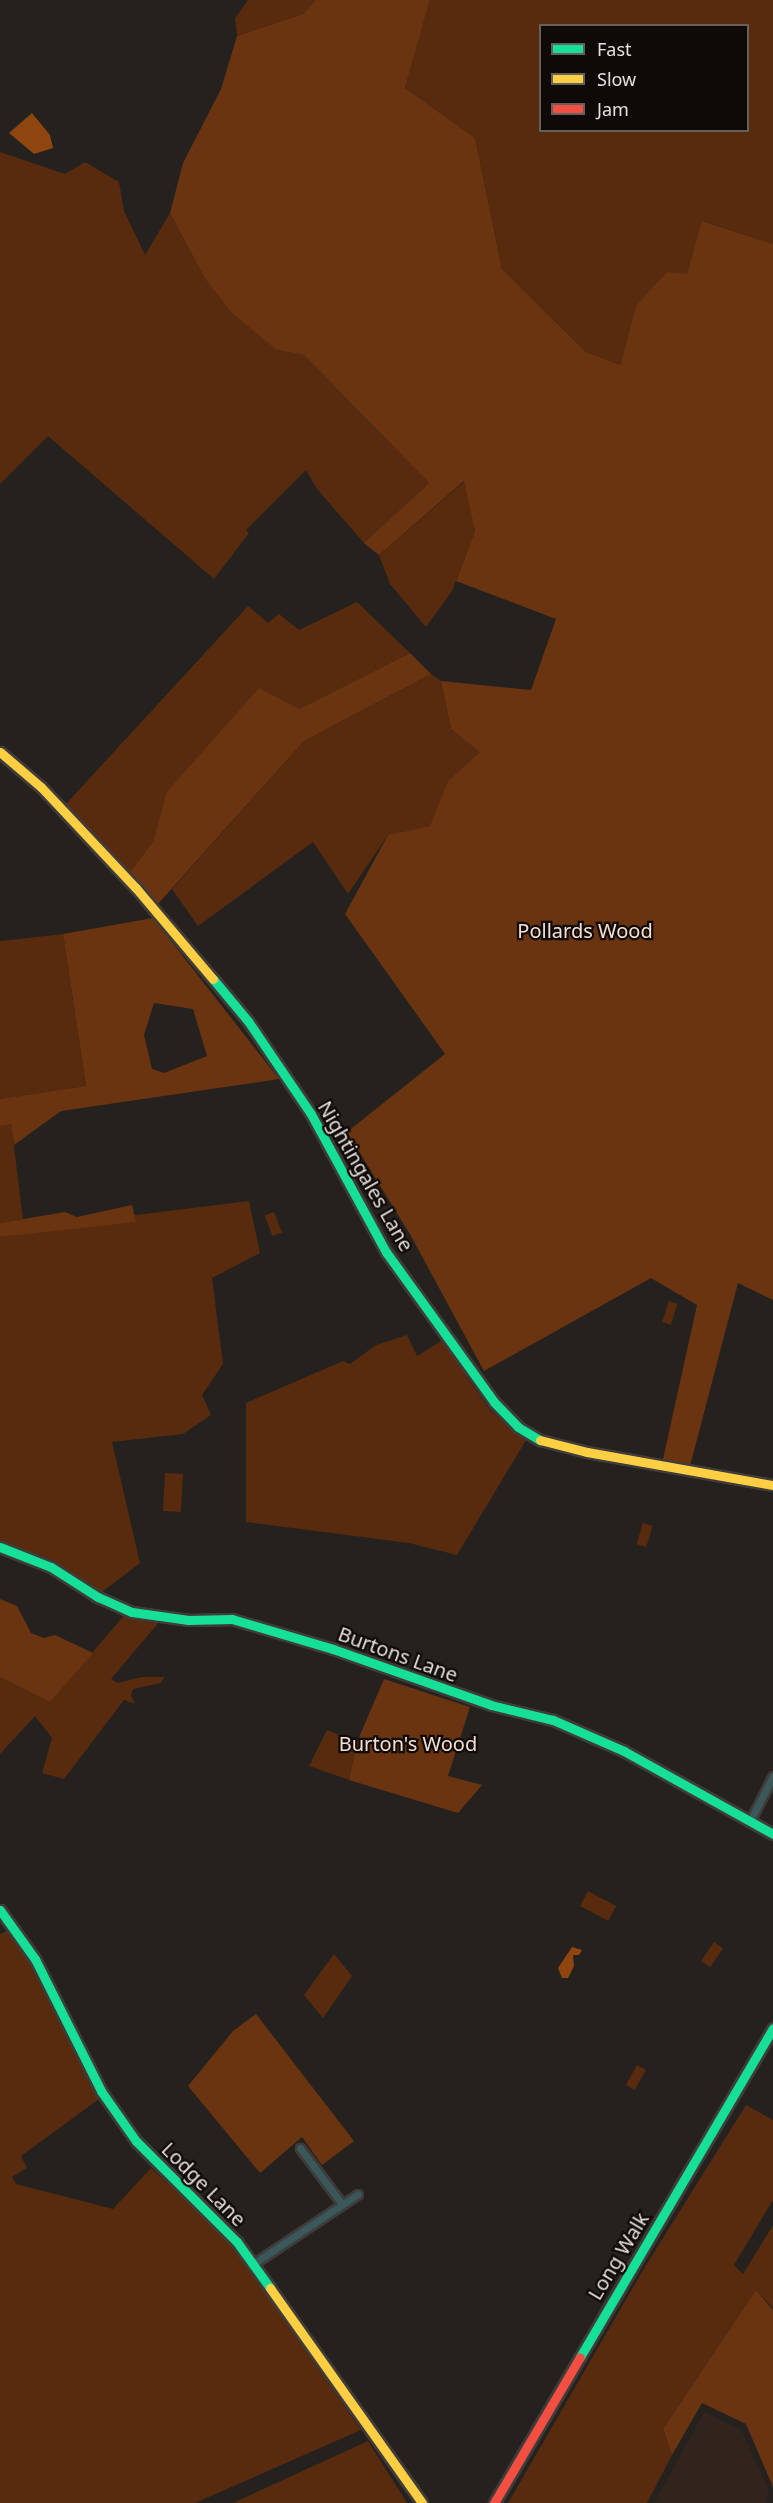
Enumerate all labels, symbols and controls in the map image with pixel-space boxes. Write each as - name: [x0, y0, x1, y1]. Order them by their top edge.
- legend: [539, 24, 749, 132]
- text: Fast: [597, 37, 632, 61]
- text: Slow: [597, 67, 636, 91]
- text: Jam: [597, 97, 629, 121]
- park label: Pollards Wood: [517, 918, 653, 942]
- street label: Nightingales Lane: [313, 1096, 419, 1256]
- street label: Burtons Lane: [335, 1621, 461, 1687]
- park label: Burton's Wood: [339, 1731, 477, 1755]
- street label: Lodge Lane: [157, 2137, 251, 2231]
- street label: Long Walk: [583, 2208, 653, 2304]

